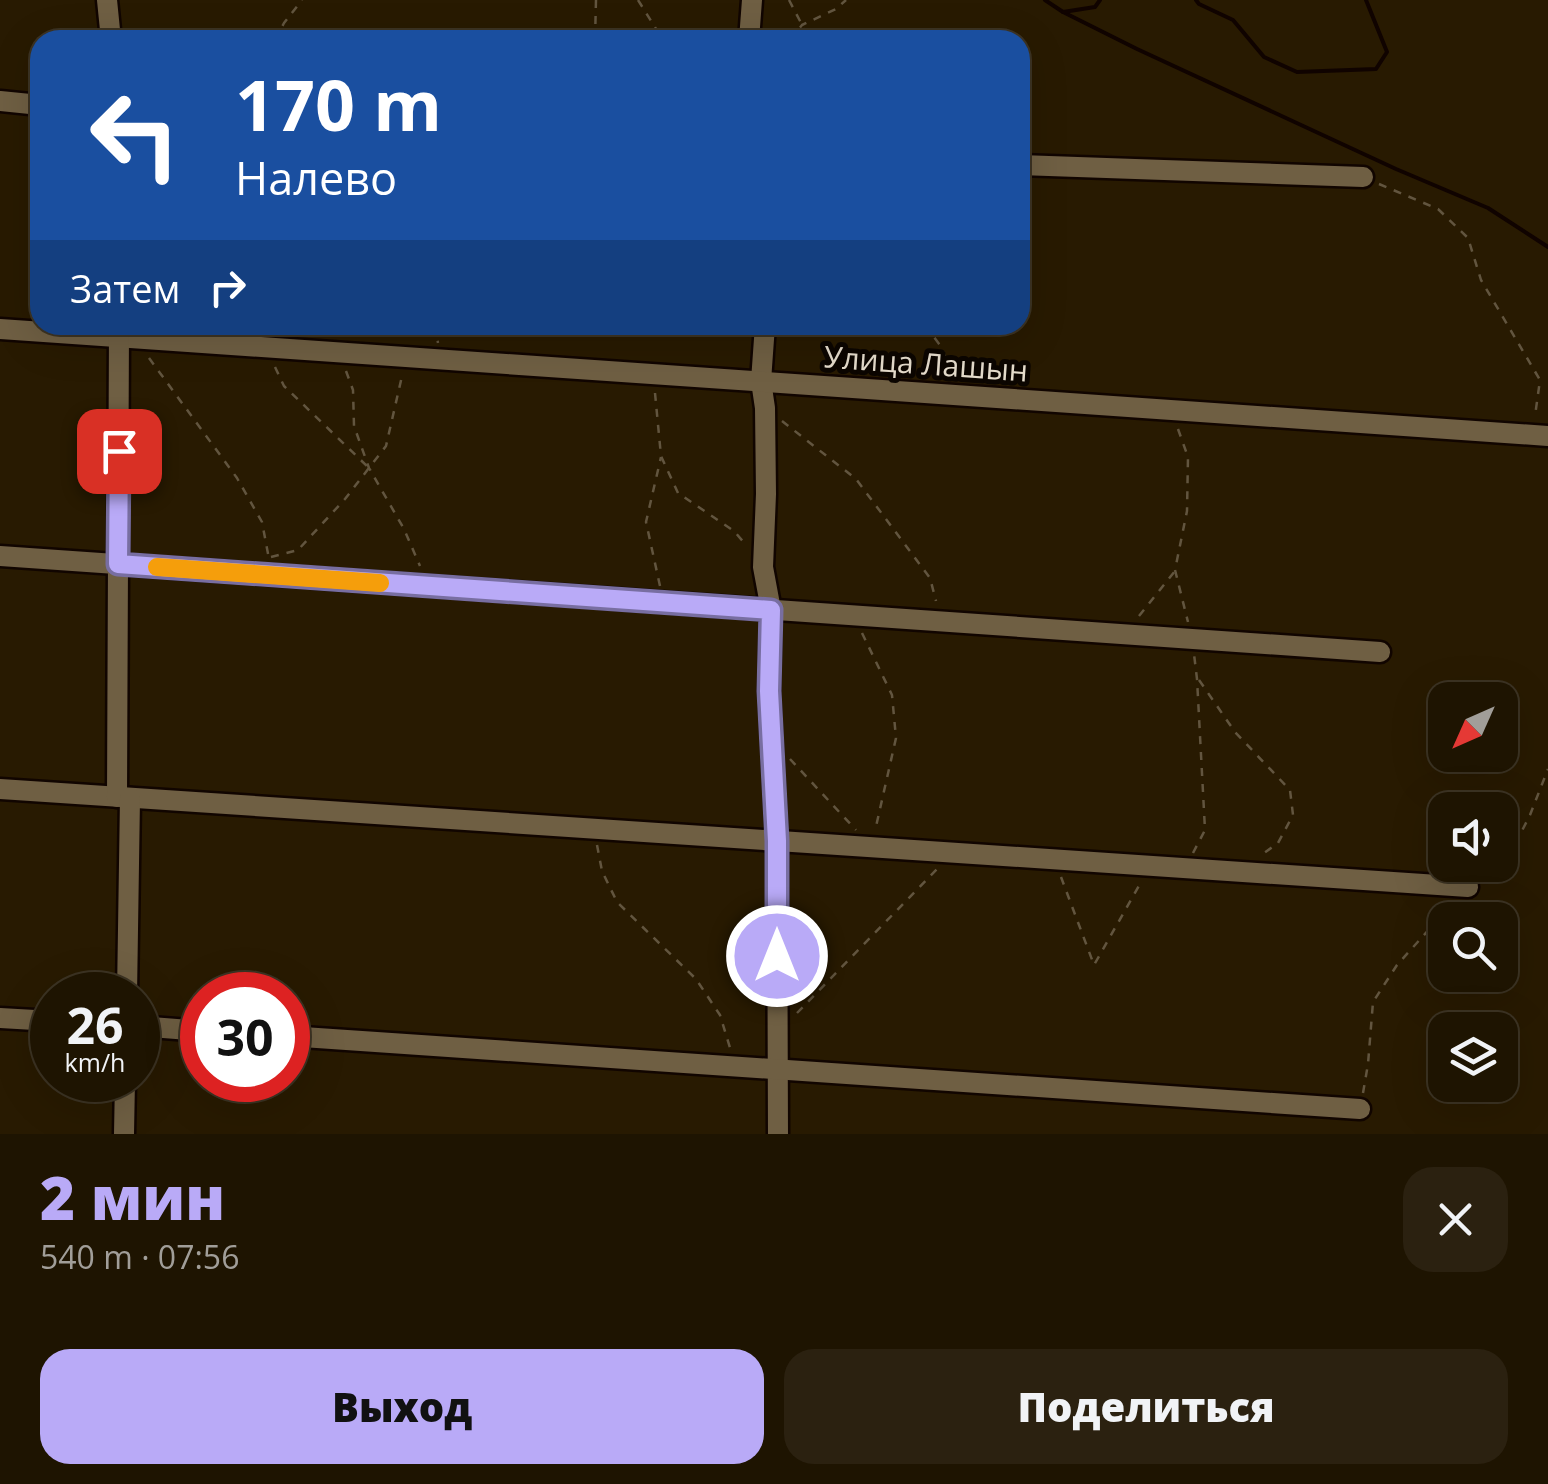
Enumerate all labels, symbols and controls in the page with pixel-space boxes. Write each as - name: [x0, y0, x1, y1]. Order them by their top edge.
- text: 170 m: [235, 56, 442, 152]
- icon: left: [70, 70, 200, 200]
- text: Налево: [235, 147, 397, 208]
- icon: right: [200, 260, 255, 315]
- text: Затем: [70, 262, 180, 314]
- street label: Улица Лашын: [823, 335, 1029, 391]
- pin: [77, 409, 162, 494]
- icon: arrive: [92, 424, 147, 479]
- north arrow: [1428, 682, 1518, 772]
- map controls: [1428, 682, 1518, 1102]
- button: sound: [1428, 792, 1518, 882]
- button: search: [1428, 902, 1518, 992]
- position arrow: [725, 904, 829, 1008]
- speed limit sign: 30: [180, 972, 310, 1102]
- text: 26: [66, 991, 124, 1059]
- button: layers: [1428, 1012, 1518, 1102]
- text: km/h: [65, 1045, 125, 1079]
- text: 2 мин: [40, 1156, 225, 1238]
- button: close: [1403, 1167, 1508, 1272]
- text: 540 m · 07:56: [40, 1235, 239, 1278]
- button: Выход: [40, 1349, 764, 1464]
- button: Поделиться: [784, 1349, 1508, 1464]

